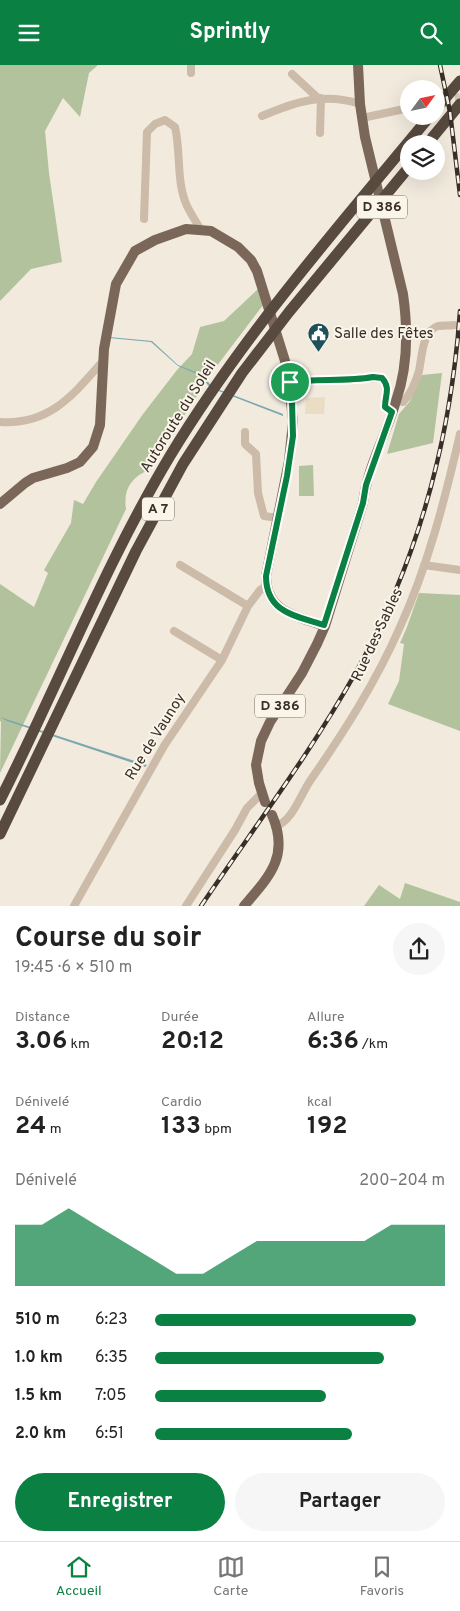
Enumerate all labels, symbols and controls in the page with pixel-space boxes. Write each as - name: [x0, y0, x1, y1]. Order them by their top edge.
- icon: menu: [15, 19, 43, 47]
- text: Sprintly: [189, 19, 271, 46]
- icon: search: [417, 19, 445, 47]
- north arrow: [400, 80, 445, 125]
- map controls: [400, 80, 445, 180]
- button: layers: [400, 135, 445, 180]
- road number: D 386: [357, 195, 407, 219]
- public building icon: Salle des Fêtes: [306, 322, 330, 353]
- place label: Salle des Fêtes: [334, 325, 434, 344]
- street label: Autoroute du Soleil: [137, 357, 221, 477]
- pin: [269, 361, 311, 403]
- icon: arrive: [276, 368, 304, 396]
- road number: A 7: [142, 497, 174, 521]
- street label: Rue des Sables: [348, 585, 408, 685]
- street label: Rue de Vaunoy: [122, 690, 190, 784]
- road number: D 386: [255, 695, 305, 717]
- text: Course du soir: [15, 921, 201, 957]
- button: share: [393, 923, 445, 975]
- text: 19:45 · 6 × 510 m: [15, 958, 132, 978]
- text: Distance: [15, 1009, 70, 1026]
- text: Durée: [161, 1009, 199, 1026]
- text: Allure: [307, 1009, 344, 1026]
- text: 3.06: [15, 1026, 67, 1058]
- text: 20:12: [161, 1026, 224, 1058]
- text: 6:36: [307, 1026, 359, 1058]
- text: km: [67, 1036, 90, 1053]
- text: /km: [359, 1036, 388, 1053]
- text: Dénivelé: [15, 1094, 69, 1111]
- text: Cardio: [161, 1094, 202, 1111]
- text: kcal: [307, 1094, 332, 1111]
- text: 24: [15, 1111, 46, 1143]
- text: 133: [161, 1111, 201, 1143]
- text: 192: [307, 1111, 348, 1143]
- text: m: [46, 1121, 62, 1138]
- text: bpm: [201, 1121, 232, 1138]
- text: Dénivelé: [15, 1171, 77, 1191]
- text: 200–204 m: [359, 1171, 445, 1191]
- text: 510 m: [15, 1310, 60, 1330]
- text: 6:23: [95, 1310, 128, 1330]
- text: 1.0 km: [15, 1348, 63, 1368]
- text: 6:35: [95, 1348, 128, 1368]
- text: 1.5 km: [15, 1386, 62, 1406]
- text: 7:05: [95, 1386, 127, 1406]
- text: 2.0 km: [15, 1424, 66, 1444]
- text: 6:51: [95, 1424, 124, 1444]
- button: Enregistrer: [15, 1473, 225, 1531]
- button: Partager: [235, 1473, 445, 1531]
- tab: Accueil: [56, 1553, 102, 1600]
- tab: Carte: [213, 1553, 248, 1600]
- tab: Favoris: [360, 1553, 404, 1600]

